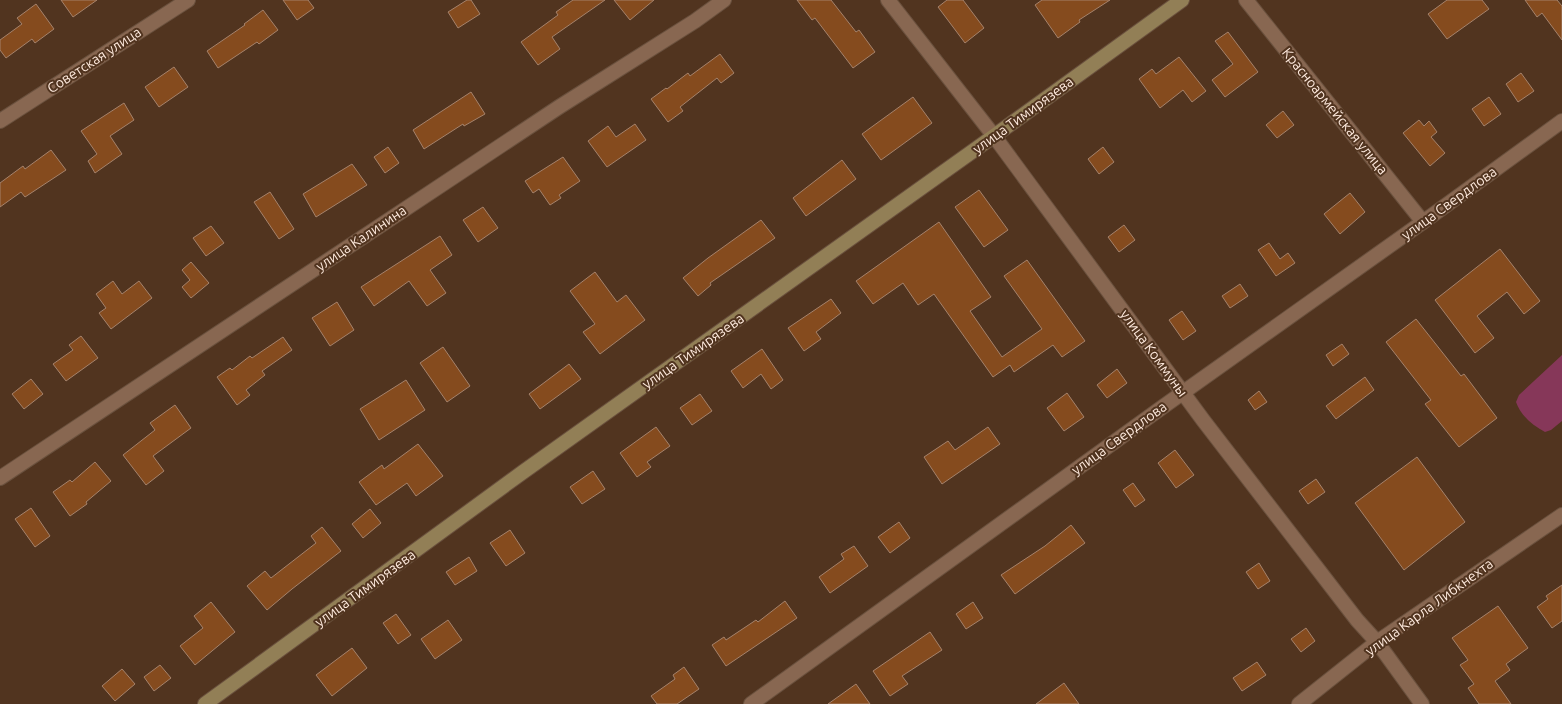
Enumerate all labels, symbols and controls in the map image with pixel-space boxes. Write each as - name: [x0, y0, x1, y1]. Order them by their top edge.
- street label: Советская улица: [44, 24, 144, 96]
- street label: Красноармейская улица: [1279, 44, 1391, 178]
- street label: улица Тимирязева: [970, 73, 1076, 157]
- street label: улица Свердлова: [1398, 163, 1500, 243]
- street label: улица Калинина: [313, 202, 409, 274]
- street label: улица Коммуны: [1117, 306, 1191, 400]
- street label: улица Тимирязева: [639, 310, 747, 392]
- street label: улица Свердлова: [1068, 398, 1170, 478]
- street label: улица Тимирязева: [312, 546, 418, 630]
- street label: улица Карла Либкнехта: [1362, 555, 1496, 659]

